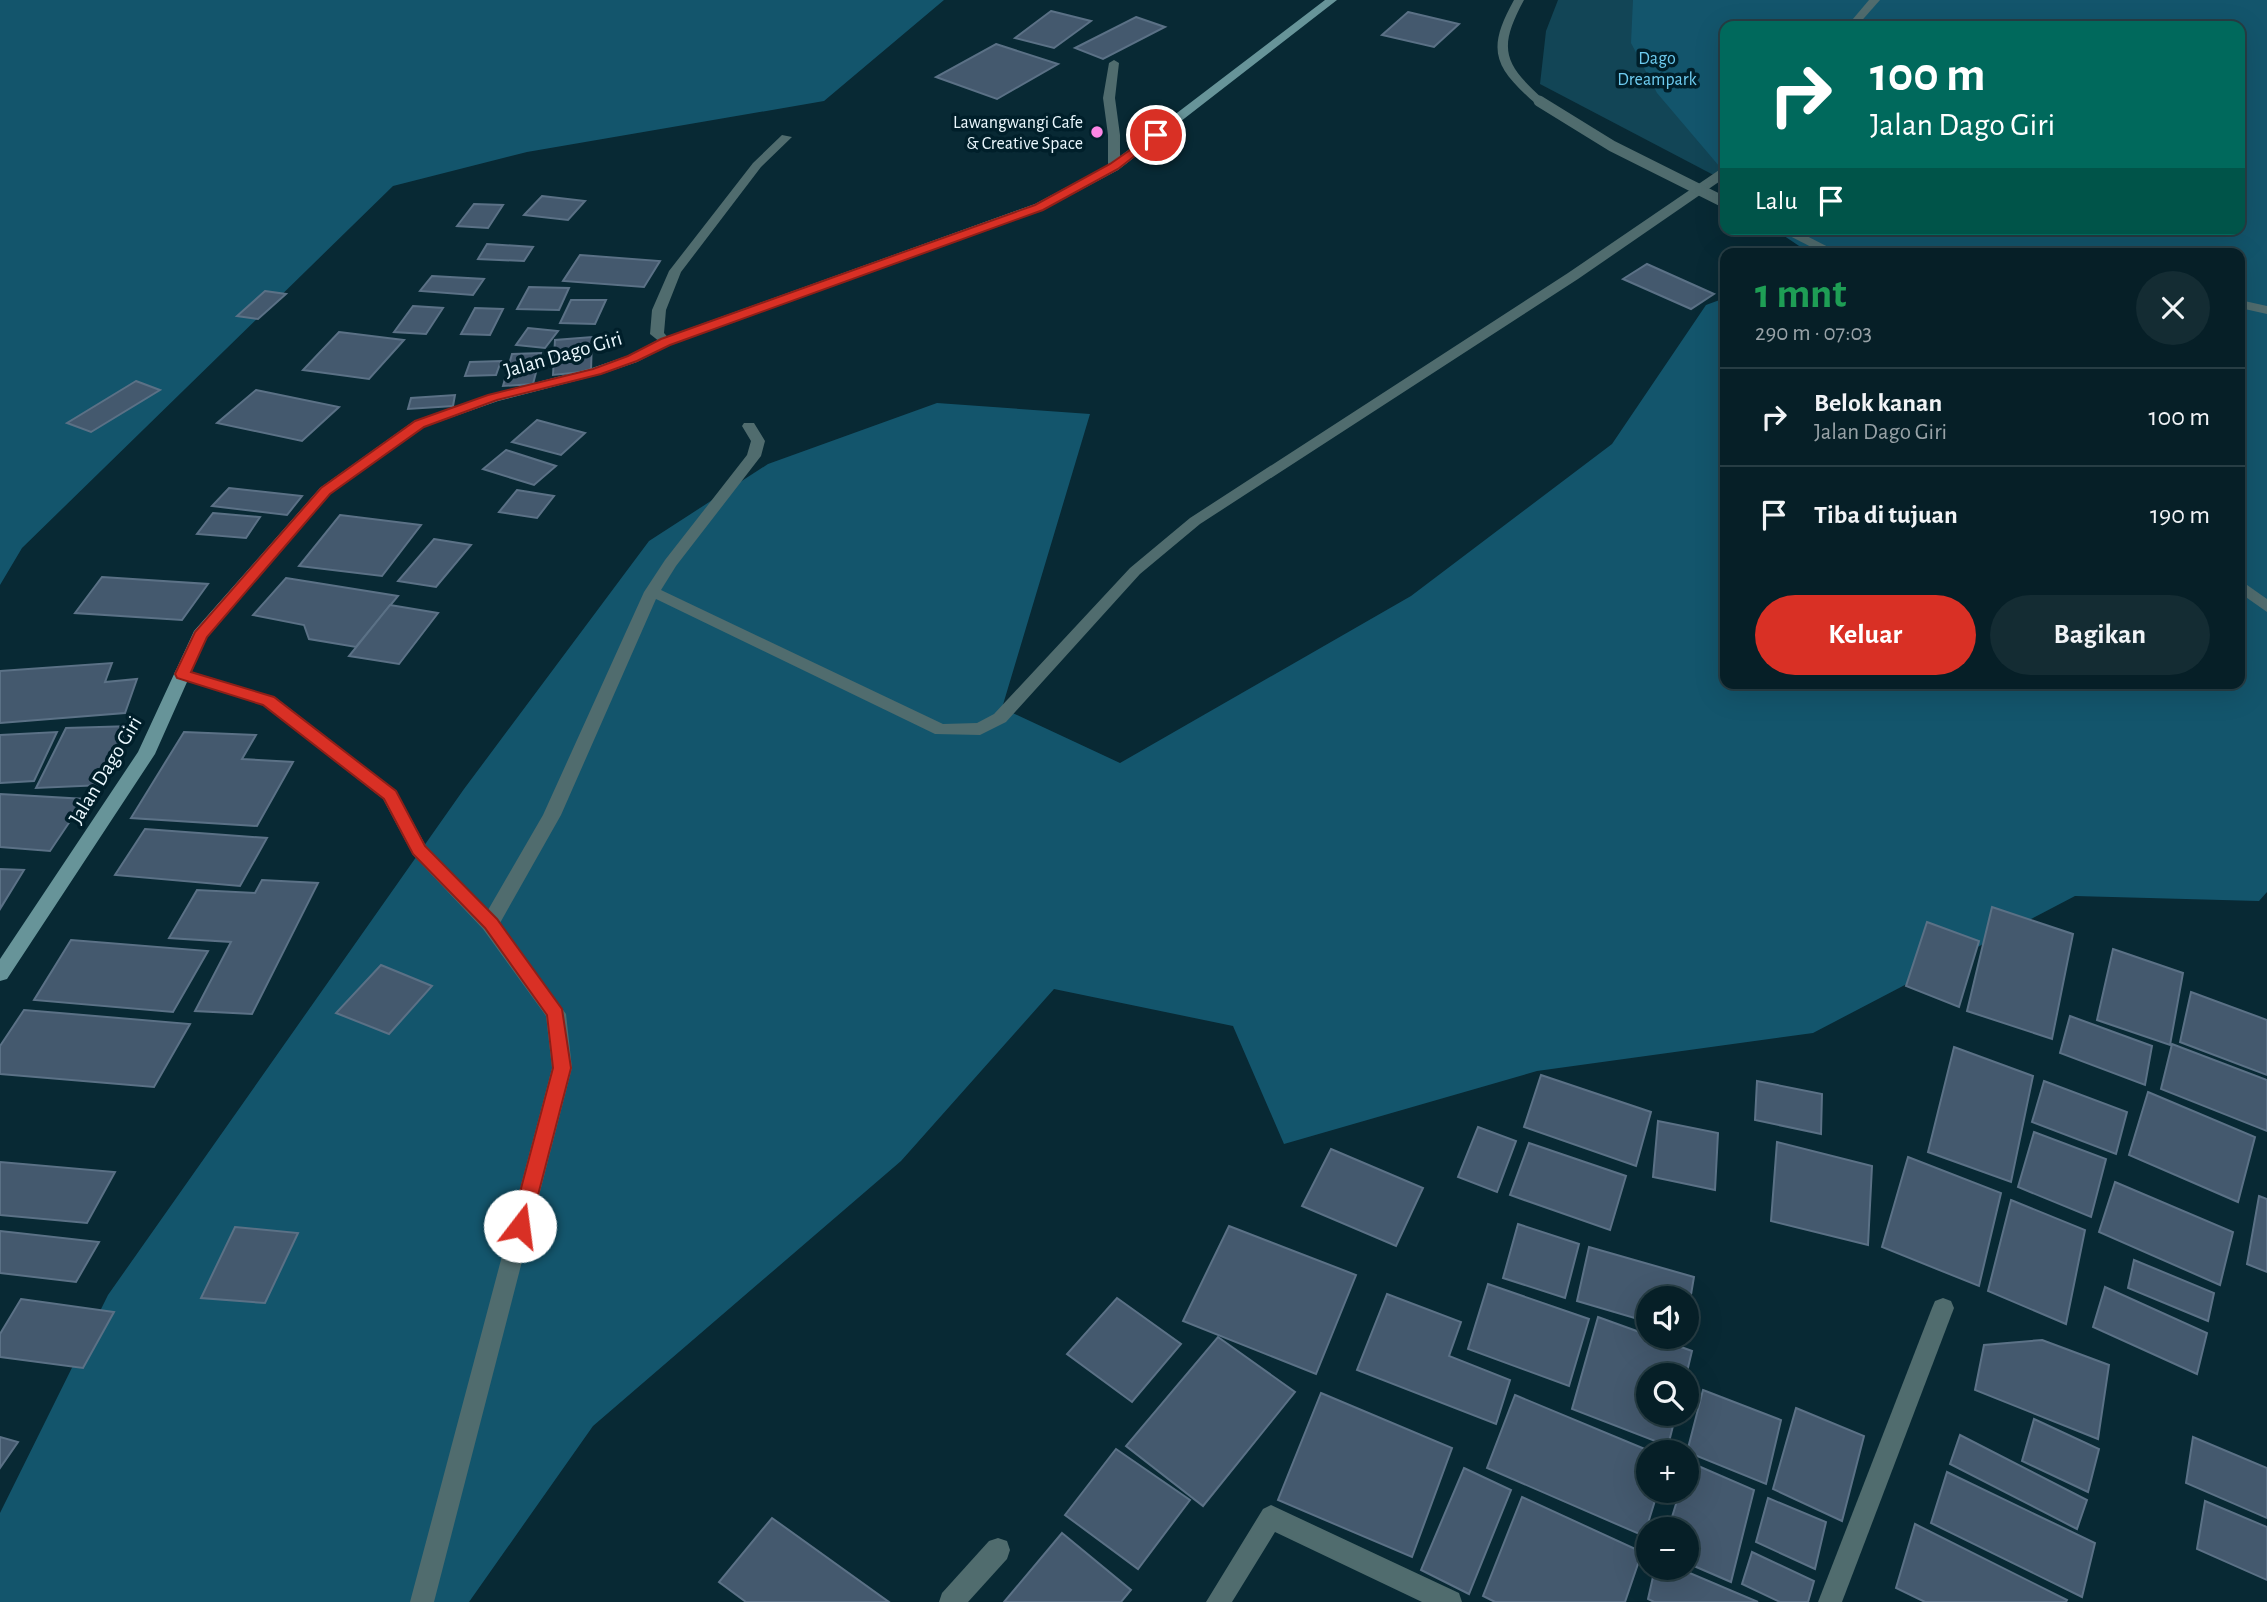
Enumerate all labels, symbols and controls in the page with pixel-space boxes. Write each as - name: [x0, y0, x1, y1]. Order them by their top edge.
- icon: right: [1755, 49, 1846, 140]
- park label: Dago Dreampark: [1617, 50, 1698, 89]
- text: 100 m: [1870, 51, 1986, 100]
- pin: [1126, 105, 1186, 165]
- text: Jalan Dago Giri: [1870, 109, 2055, 141]
- place label: Lawangwangi Cafe & Creative Space: [953, 114, 1083, 153]
- icon: arrive: [1137, 116, 1175, 154]
- marker: Lawangwangi Cafe & Creative Space: [1089, 124, 1105, 140]
- icon: arrive: [1812, 182, 1850, 220]
- text: Lalu: [1755, 188, 1798, 214]
- button: close: [2136, 271, 2210, 345]
- text: 1 mnt: [1755, 273, 1847, 315]
- text: 290 m · 07:03: [1755, 322, 1872, 345]
- street label: Jalan Dago Giri: [502, 328, 624, 381]
- text: Belok kanan: [1814, 390, 1942, 416]
- icon: right: [1755, 398, 1793, 436]
- text: 100 m: [2149, 404, 2210, 430]
- text: Jalan Dago Giri: [1814, 421, 1947, 444]
- icon: arrive: [1755, 496, 1793, 534]
- text: Tiba di tujuan: [1814, 502, 1958, 528]
- text: 190 m: [2150, 502, 2210, 528]
- button: Keluar: [1755, 595, 1976, 675]
- button: Bagikan: [1990, 595, 2210, 675]
- street label: Jalan Dago Giri: [65, 713, 146, 828]
- position arrow: [483, 1189, 557, 1263]
- map controls: [1636, 1286, 1699, 1580]
- button: sound: [1636, 1286, 1699, 1349]
- button: search: [1636, 1363, 1699, 1426]
- button: +: [1636, 1440, 1699, 1503]
- button: −: [1636, 1517, 1699, 1580]

